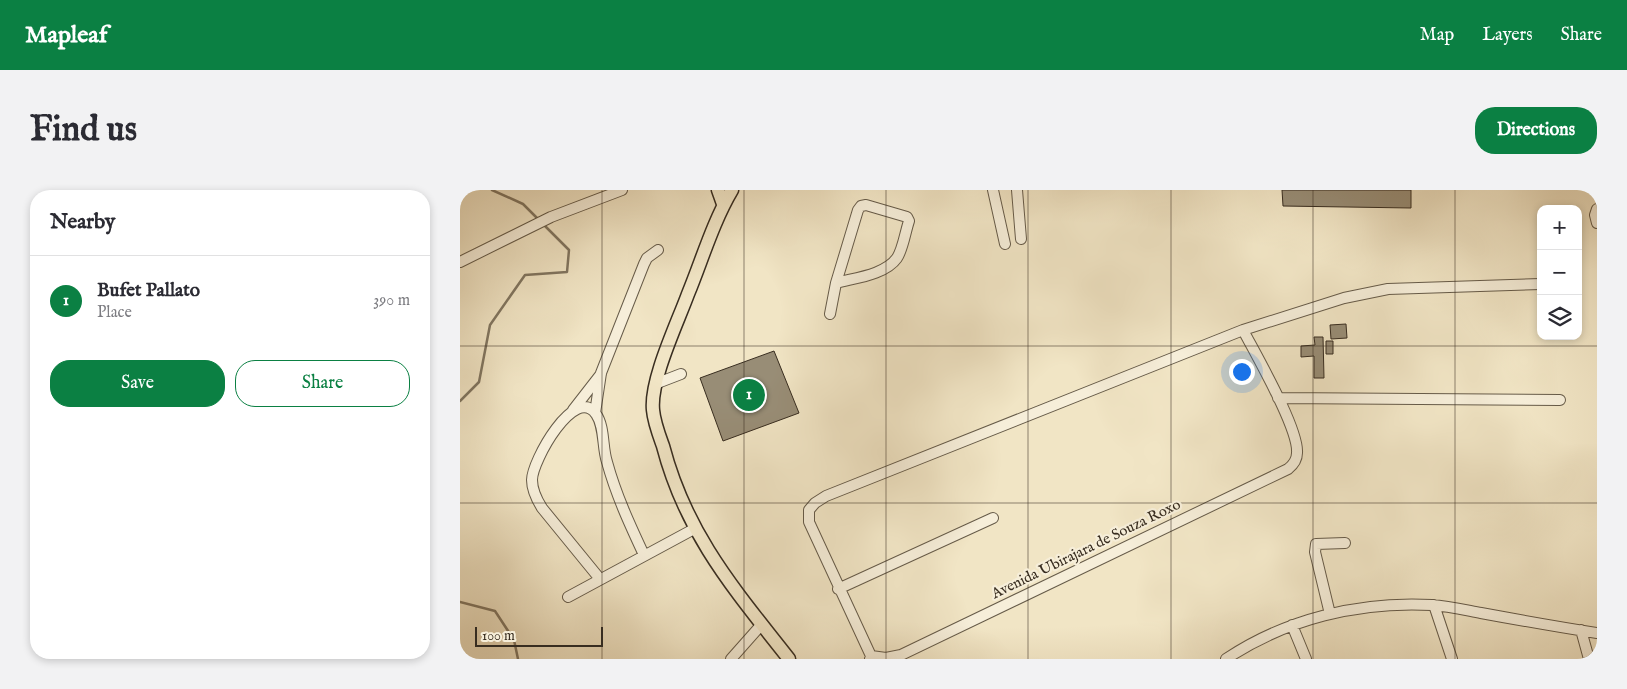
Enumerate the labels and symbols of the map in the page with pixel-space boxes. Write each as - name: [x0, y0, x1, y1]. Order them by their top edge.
- your location: [1229, 359, 1255, 385]
- pin: 1: [733, 376, 765, 414]
- street label: Avenida Ubirajara de Souza Roxo: [987, 495, 1184, 604]
- scale bar: [475, 624, 602, 647]

